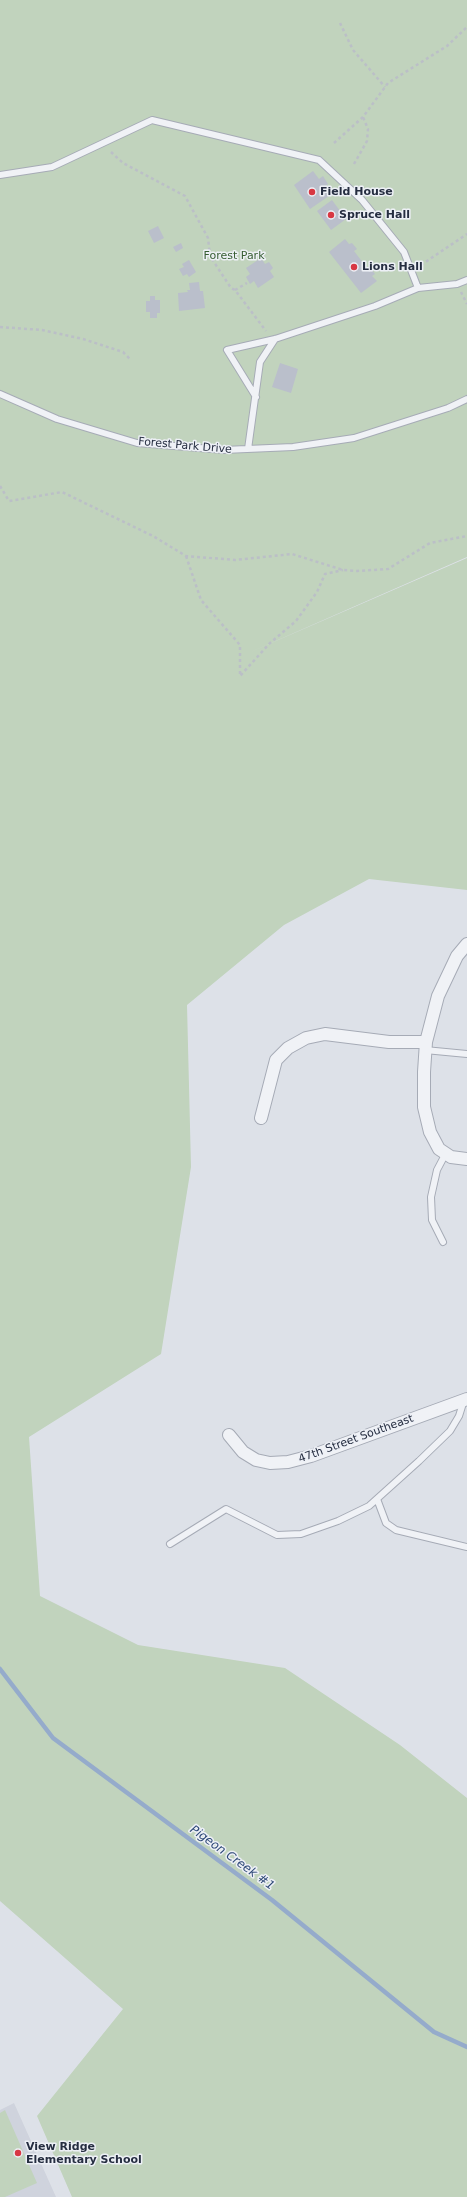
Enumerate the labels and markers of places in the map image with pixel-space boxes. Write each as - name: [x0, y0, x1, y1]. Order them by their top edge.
- place label: Field House: [320, 185, 393, 199]
- marker: Field House: [307, 187, 317, 197]
- place label: Spruce Hall: [339, 208, 410, 222]
- marker: Spruce Hall: [326, 210, 336, 220]
- place label: Lions Hall: [362, 260, 423, 274]
- marker: Lions Hall: [349, 262, 359, 272]
- place label: View Ridge Elementary School: [26, 2140, 142, 2166]
- marker: View Ridge Elementary School: [13, 2148, 23, 2158]

